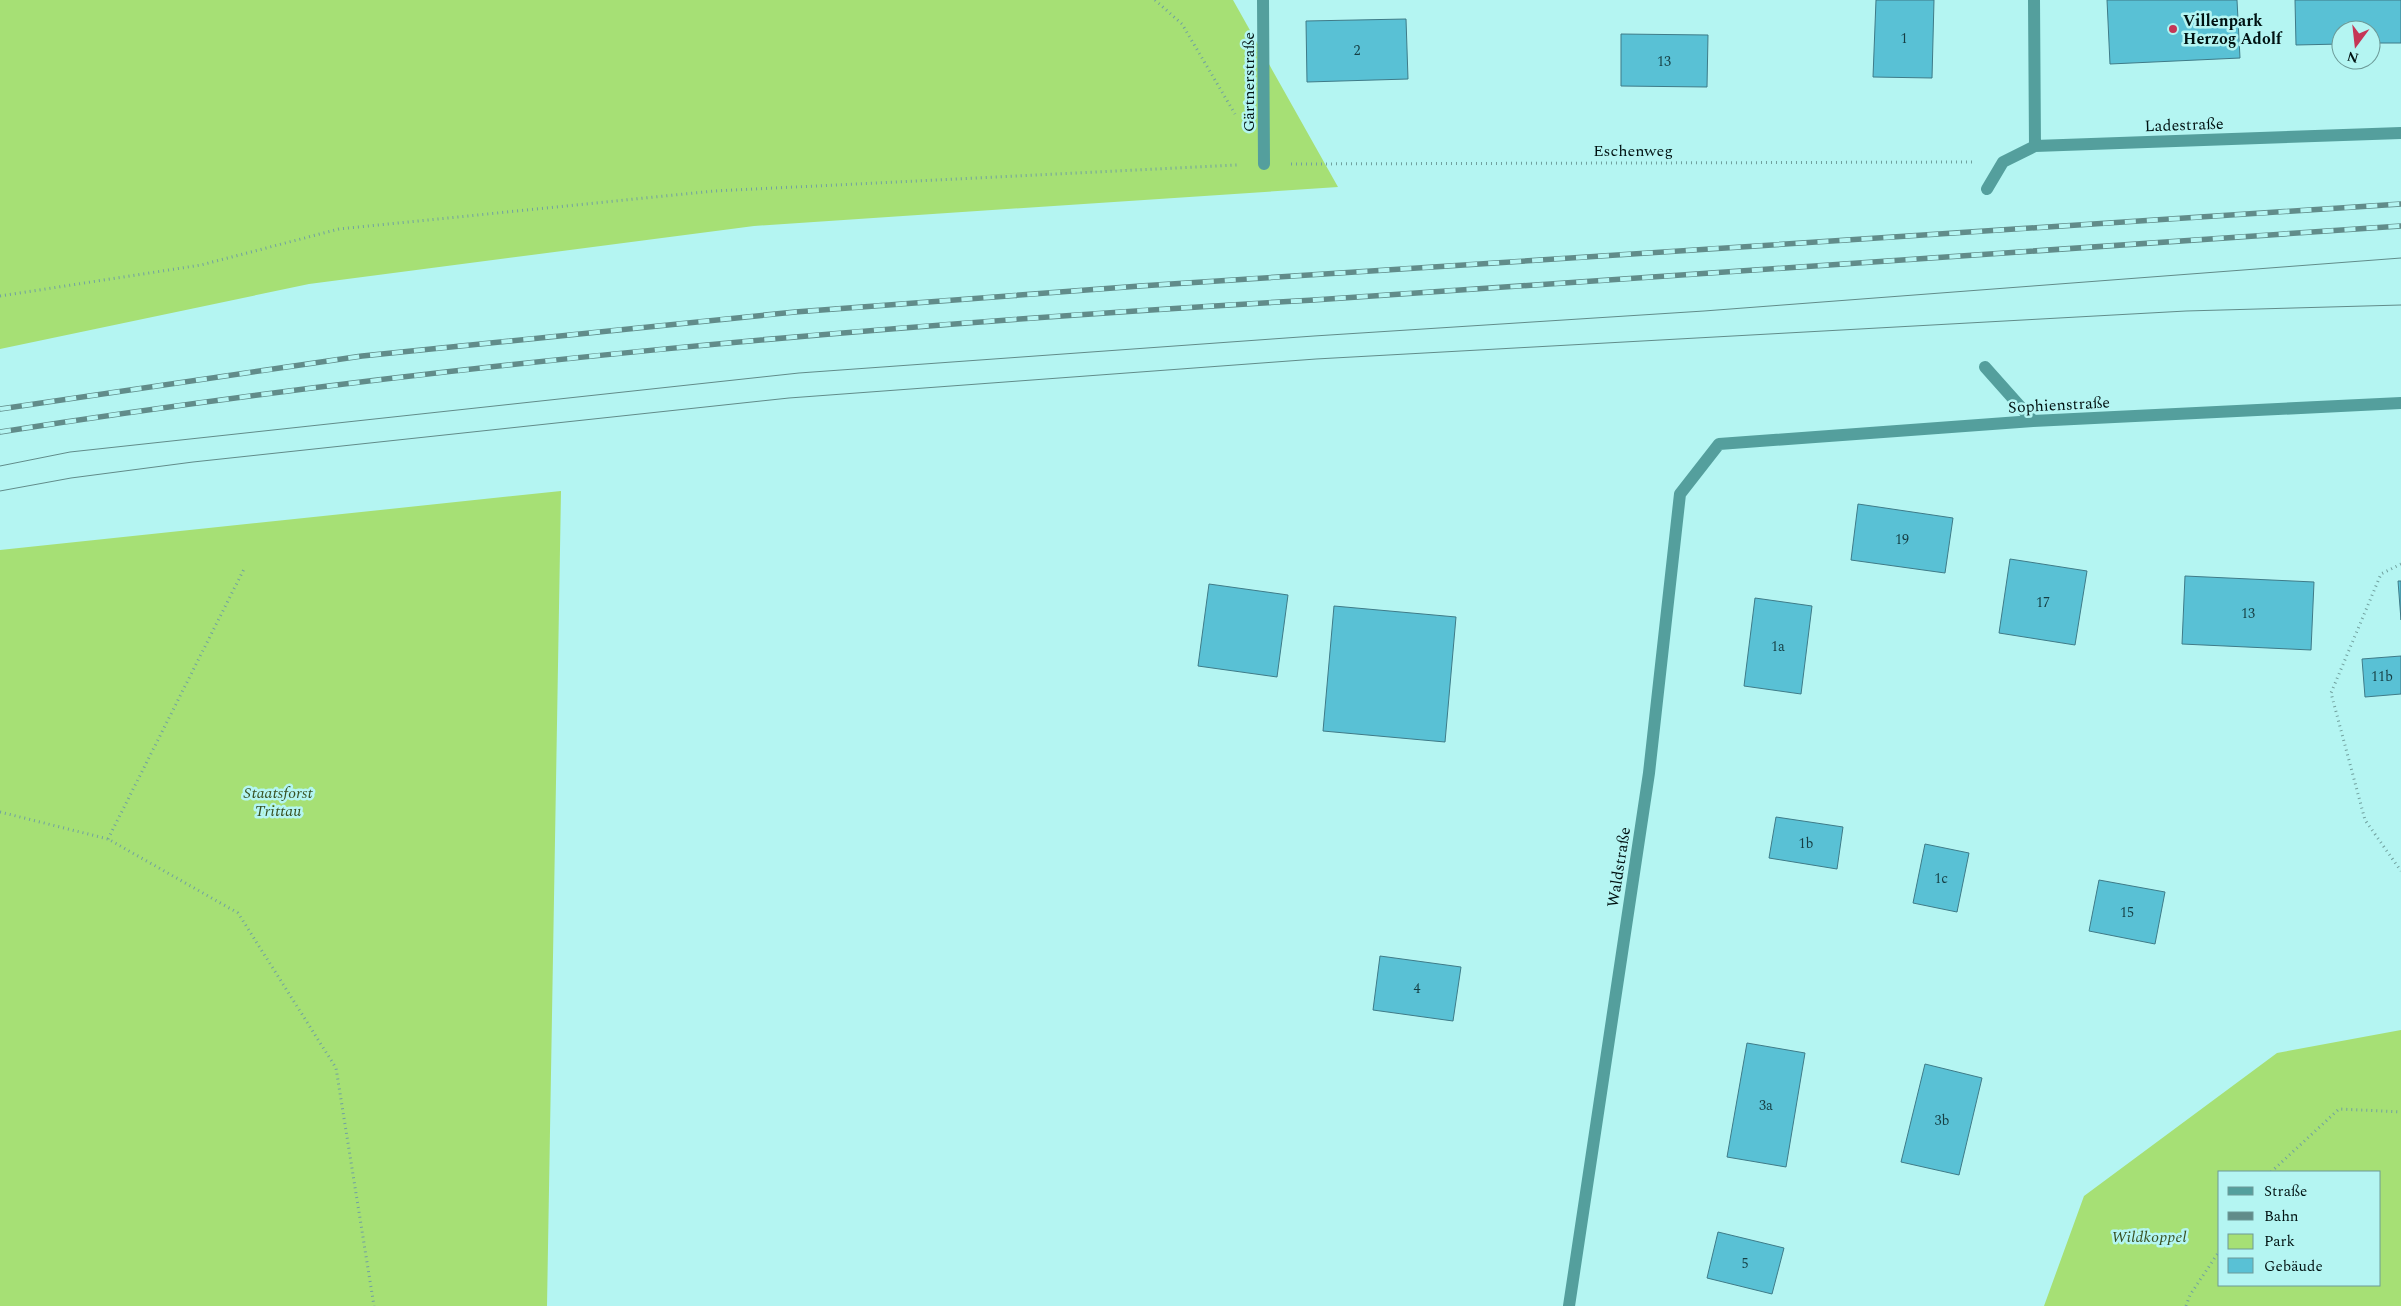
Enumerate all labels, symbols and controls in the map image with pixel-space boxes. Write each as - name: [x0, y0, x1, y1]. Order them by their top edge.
- place label: Villenpark Herzog Adolf: [2183, 9, 2283, 51]
- north arrow: [2331, 20, 2381, 70]
- marker: Villenpark Herzog Adolf: [2167, 23, 2179, 35]
- house number: 1: [1901, 28, 1908, 49]
- street label: Gärtnerstraße: [1237, 32, 1261, 132]
- house number: 2: [1354, 40, 1361, 61]
- text: N: [2345, 45, 2361, 69]
- house number: 13: [1657, 51, 1671, 72]
- street label: Ladestraße: [2144, 112, 2224, 138]
- street label: Eschenweg: [1593, 139, 1673, 163]
- street label: Sophienstraße: [2007, 390, 2111, 420]
- house number: 19: [1895, 529, 1909, 550]
- house number: 17: [2036, 592, 2050, 613]
- house number: 13: [2241, 603, 2255, 624]
- house number: 1a: [1771, 636, 1785, 657]
- house number: 11b: [2371, 666, 2393, 687]
- park label: Staatsforst Trittau: [244, 781, 313, 823]
- street label: Waldstraße: [1601, 825, 1637, 909]
- house number: 1b: [1799, 833, 1814, 854]
- house number: 1c: [1934, 868, 1948, 889]
- house number: 15: [2120, 902, 2134, 923]
- house number: 4: [1414, 978, 1421, 999]
- house number: 3a: [1759, 1095, 1773, 1116]
- house number: 3b: [1935, 1110, 1950, 1131]
- legend: [2218, 1171, 2381, 1286]
- text: Straße: [2264, 1180, 2307, 1203]
- text: Bahn: [2264, 1205, 2299, 1228]
- park label: Wildkoppel: [2111, 1225, 2187, 1249]
- text: Park: [2264, 1230, 2295, 1253]
- house number: 5: [1742, 1253, 1749, 1274]
- text: Gebäude: [2264, 1255, 2323, 1278]

